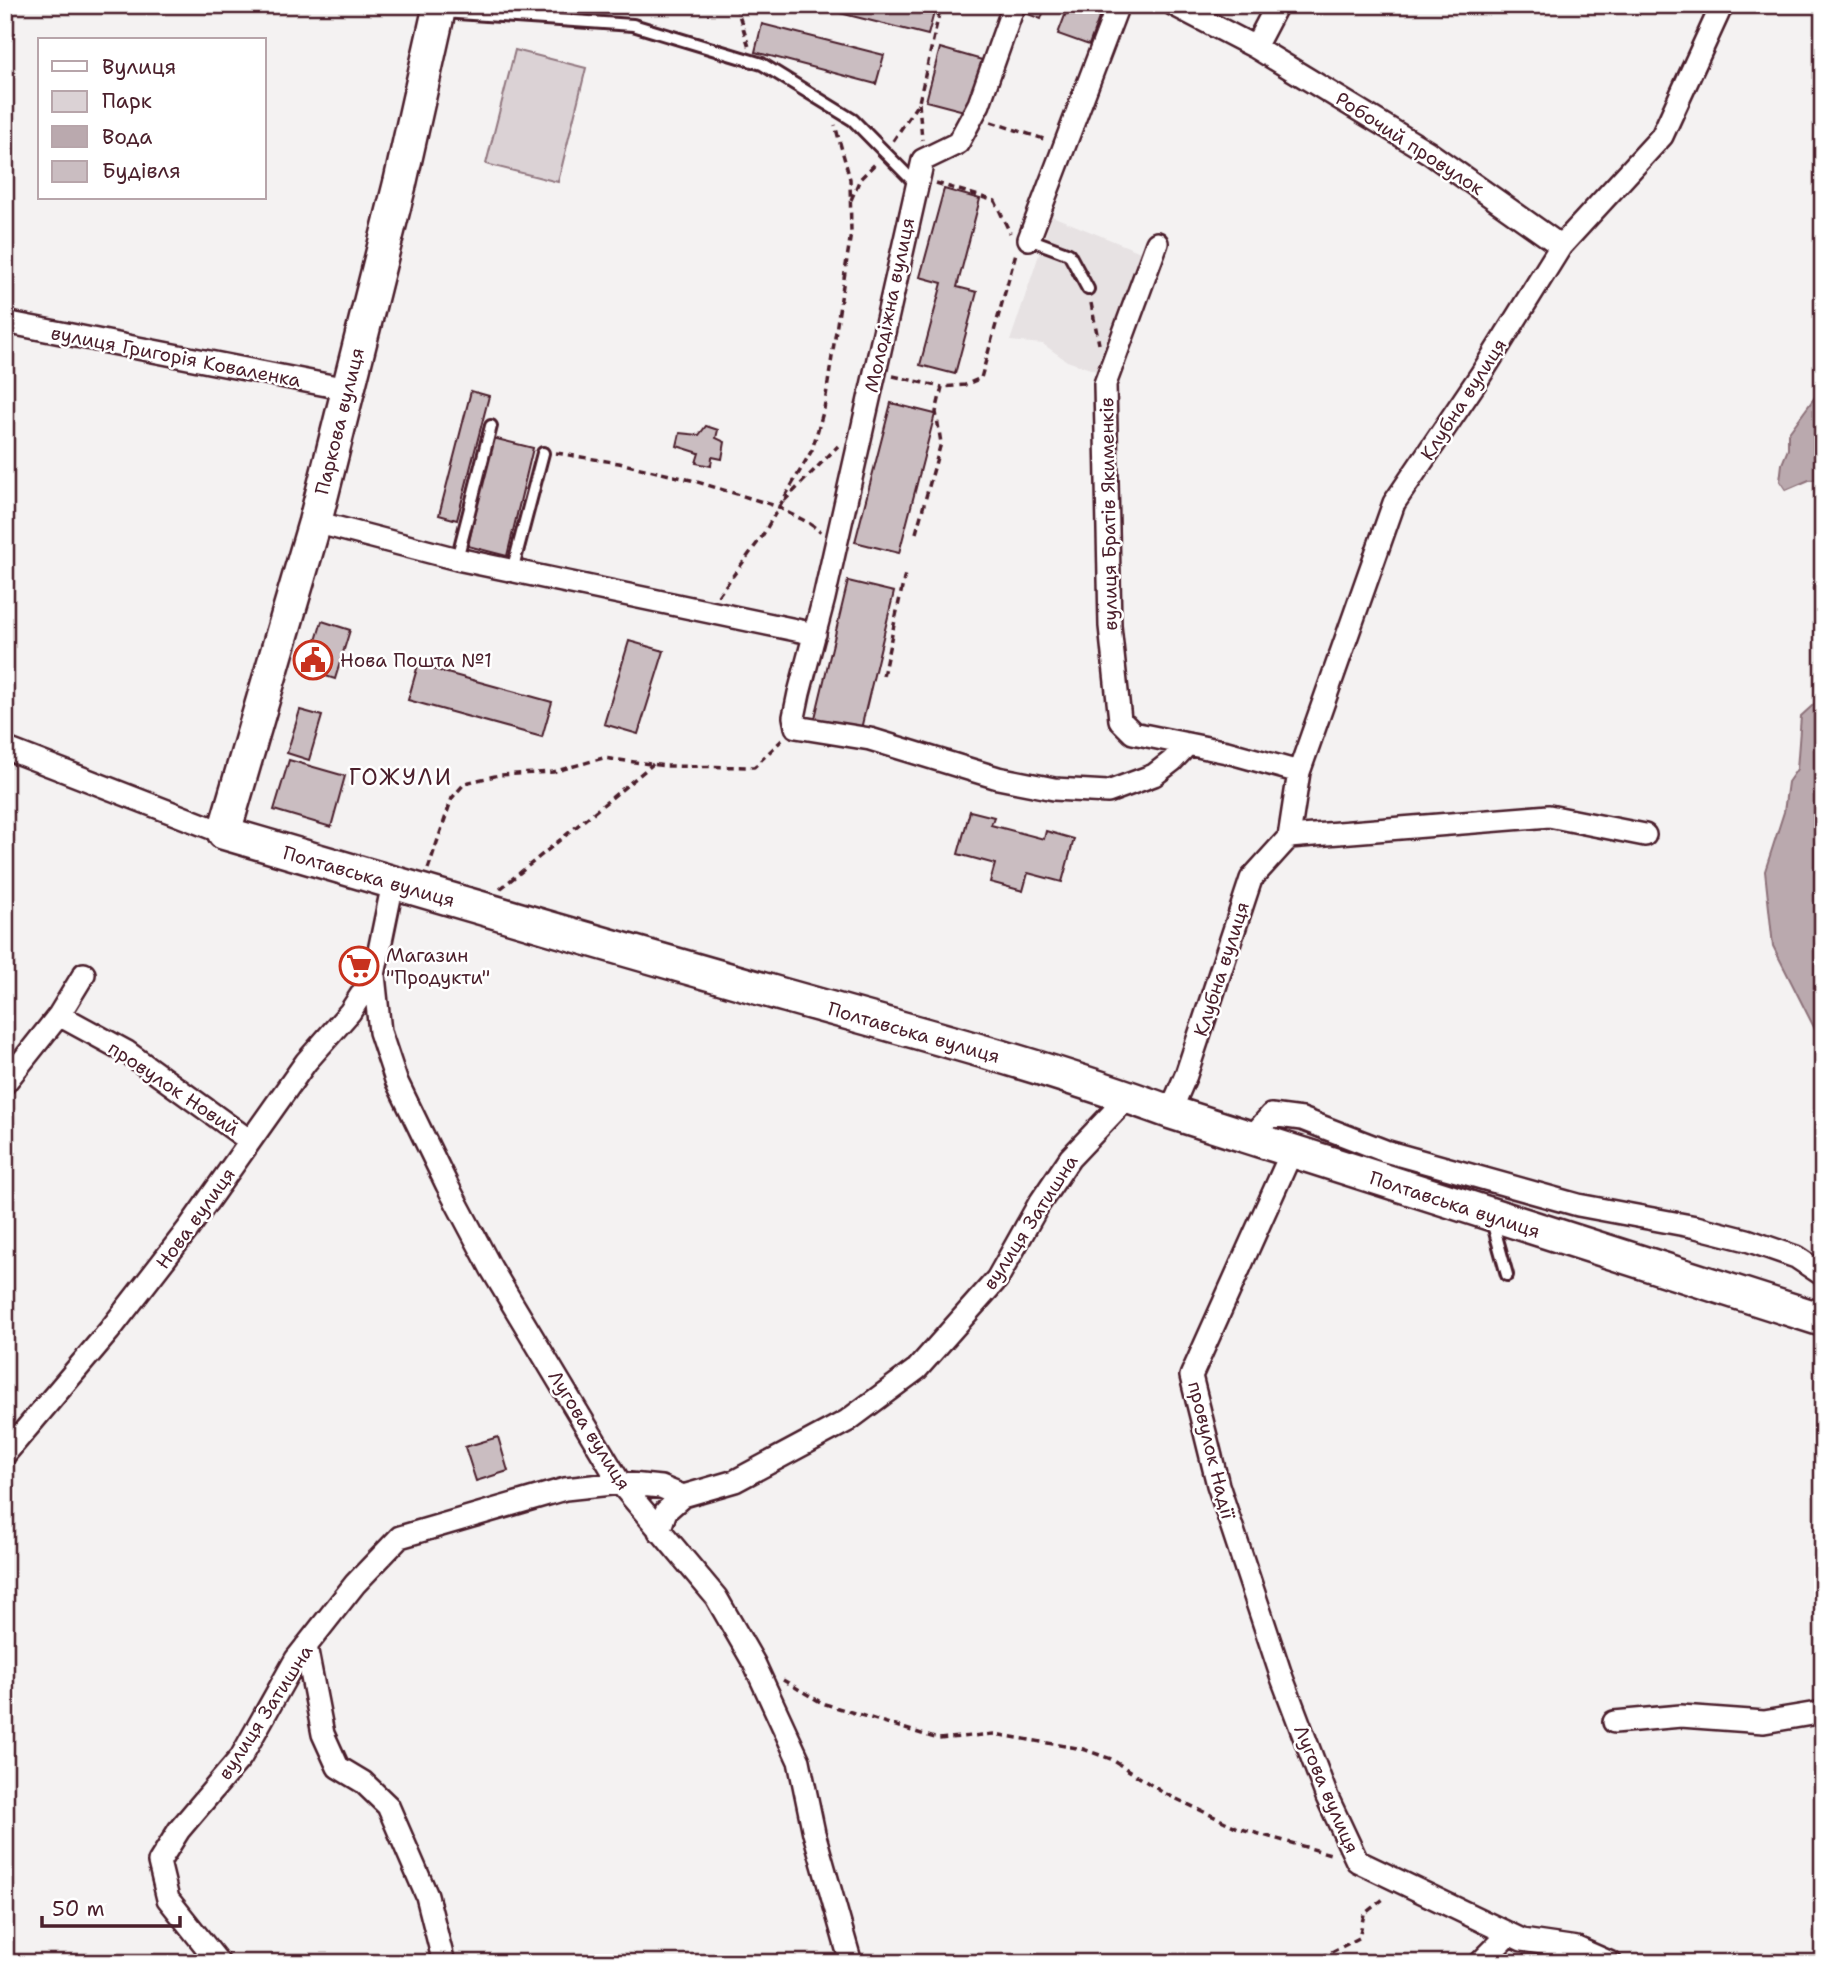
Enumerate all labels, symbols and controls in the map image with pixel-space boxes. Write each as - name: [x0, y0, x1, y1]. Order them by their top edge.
- legend: [38, 38, 266, 200]
- text: Вулиця: [102, 53, 176, 81]
- street label: Робочий провулок: [1331, 86, 1489, 201]
- text: Парк: [102, 87, 152, 115]
- text: Вода: [102, 123, 152, 151]
- text: Будівля: [102, 157, 181, 185]
- street label: Молодіжна вулиця: [859, 215, 920, 395]
- street label: вулиця Григорія Коваленка: [49, 320, 303, 393]
- street label: Клубна вулиця: [1415, 334, 1512, 465]
- street label: Паркова вулиця: [309, 345, 370, 497]
- street label: вулиця Братів Якименків: [1094, 397, 1123, 631]
- public building icon: Нова Пошта №1: [292, 639, 334, 681]
- place label: Нова Пошта №1: [340, 648, 492, 673]
- district label: ГОЖУЛИ: [349, 762, 453, 792]
- street label: Полтавська вулиця: [280, 840, 458, 913]
- street label: Клубна вулиця: [1188, 899, 1255, 1040]
- place label: Магазин "Продукти": [386, 943, 490, 990]
- supermarket icon: Магазин "Продукти": [338, 945, 380, 987]
- street label: Полтавська вулиця: [825, 996, 1003, 1069]
- street label: провулок Новий: [103, 1035, 244, 1141]
- street label: вулиця Затишна: [977, 1150, 1084, 1295]
- street label: Нова вулиця: [150, 1163, 241, 1274]
- street label: Полтавська вулиця: [1366, 1165, 1543, 1244]
- street label: Лугова вулиця: [543, 1366, 636, 1495]
- street label: провулок Надії: [1182, 1379, 1241, 1522]
- street label: вулиця Затишна: [212, 1640, 319, 1785]
- street label: Лугова вулиця: [1288, 1721, 1365, 1857]
- scale bar: [42, 1884, 180, 1928]
- text: 50 m: [52, 1895, 105, 1923]

